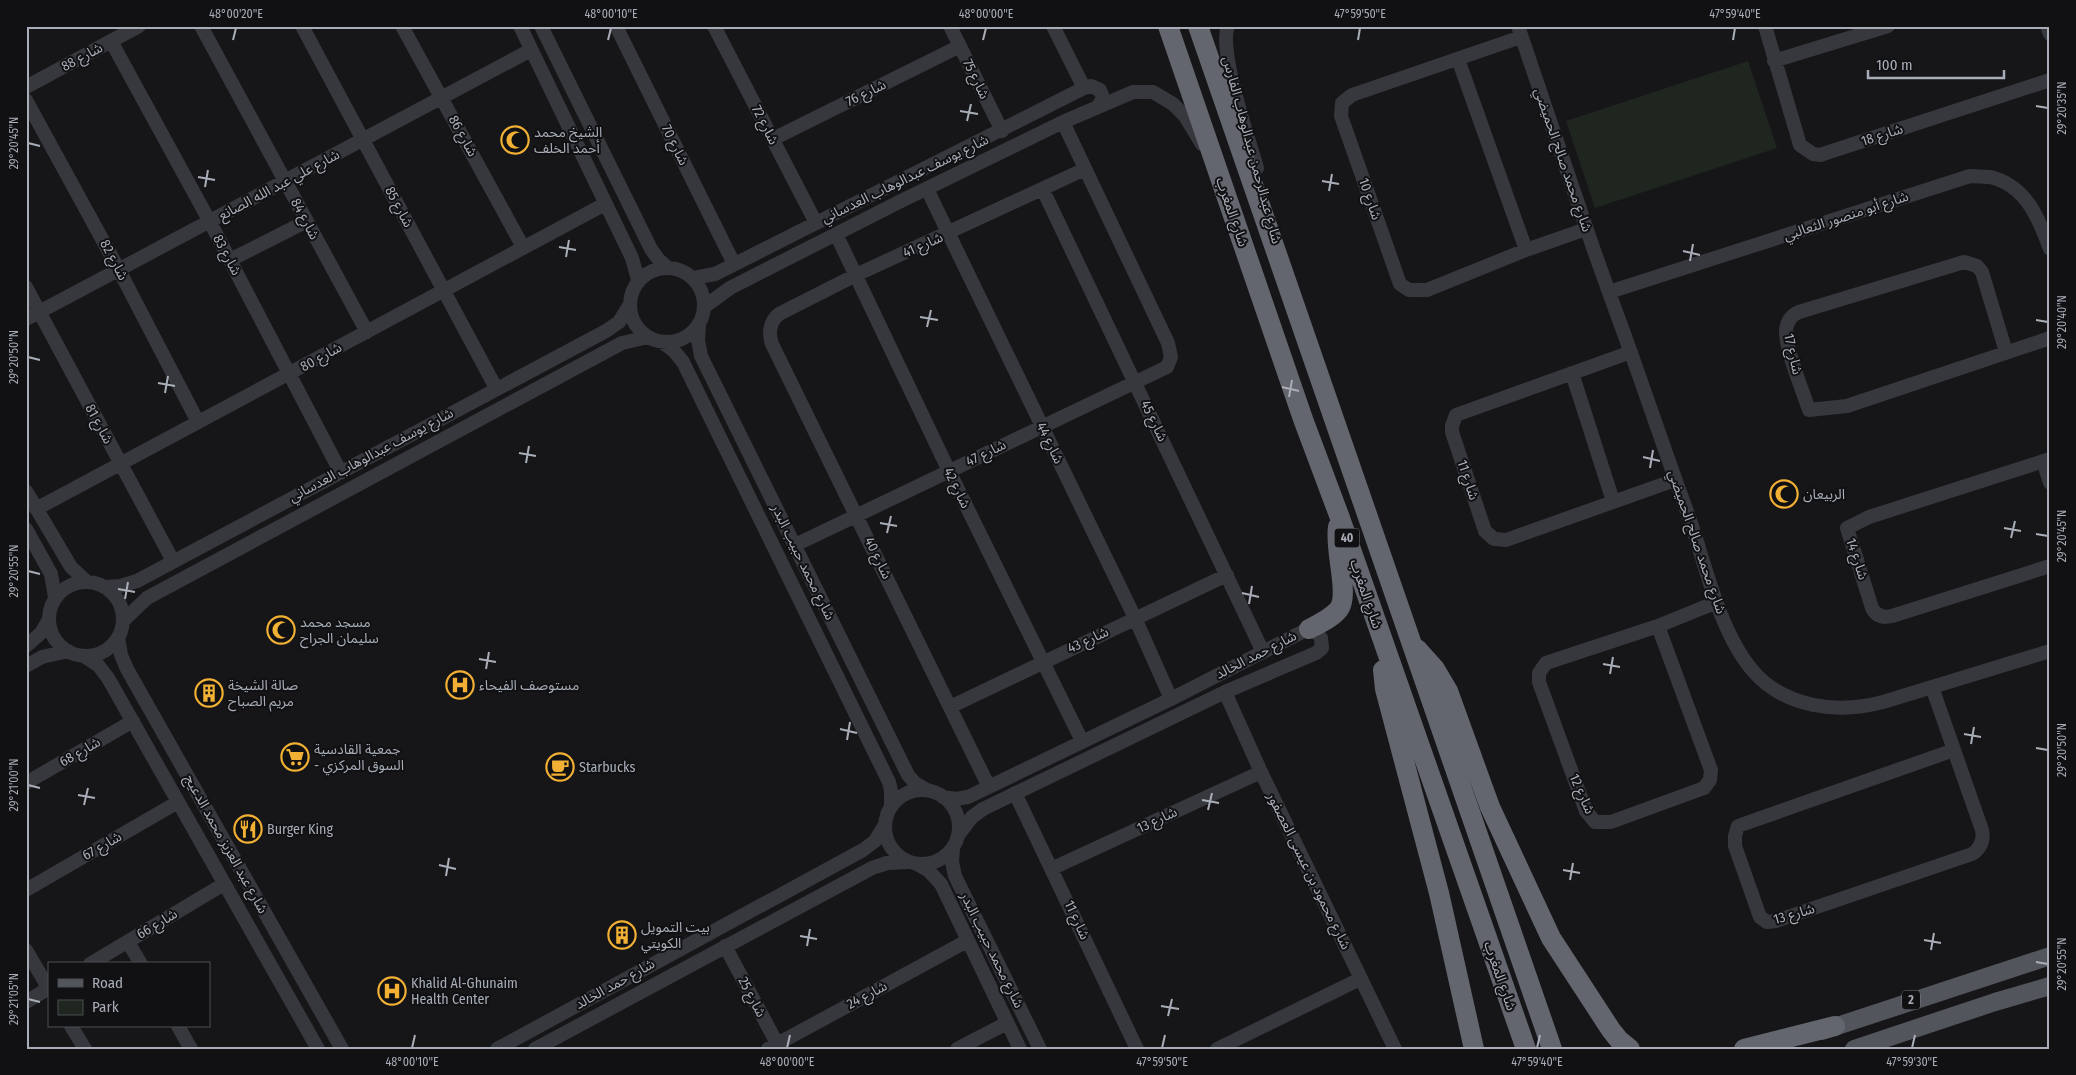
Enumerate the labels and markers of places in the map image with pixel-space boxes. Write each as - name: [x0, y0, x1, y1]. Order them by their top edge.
- place label: الشيخ محمد أحمد الخلف: [534, 124, 602, 157]
- mosque icon: الشيخ محمد أحمد الخلف: [500, 125, 530, 155]
- mosque icon: الربيعان: [1769, 479, 1799, 509]
- place label: الربيعان: [1803, 486, 1845, 503]
- place label: مسجد محمد سليمان الجراح: [300, 614, 379, 649]
- mosque icon: مسجد محمد سليمان الجراح: [266, 615, 296, 645]
- hospital icon: مستوصف الفيحاء: [445, 670, 475, 700]
- place label: صالة الشيخة مريم الصباح: [228, 677, 299, 712]
- place label: مستوصف الفيحاء: [479, 677, 579, 694]
- building icon: صالة الشيخة مريم الصباح: [194, 678, 224, 708]
- place label: جمعية القادسية - السوق المركزي: [314, 741, 404, 776]
- supermarket icon: جمعية القادسية - السوق المركزي: [280, 742, 310, 772]
- cafe icon: Starbucks: [545, 752, 575, 782]
- place label: Starbucks: [579, 759, 635, 776]
- restaurant icon: Burger King: [233, 814, 263, 844]
- place label: Burger King: [267, 821, 333, 838]
- place label: بيت التمويل الكويتي: [641, 919, 710, 954]
- building icon: بيت التمويل الكويتي: [607, 920, 637, 950]
- place label: Khalid Al-Ghunaim Health Center: [411, 975, 518, 1008]
- hospital icon: Khalid Al-Ghunaim Health Center: [377, 976, 407, 1006]

